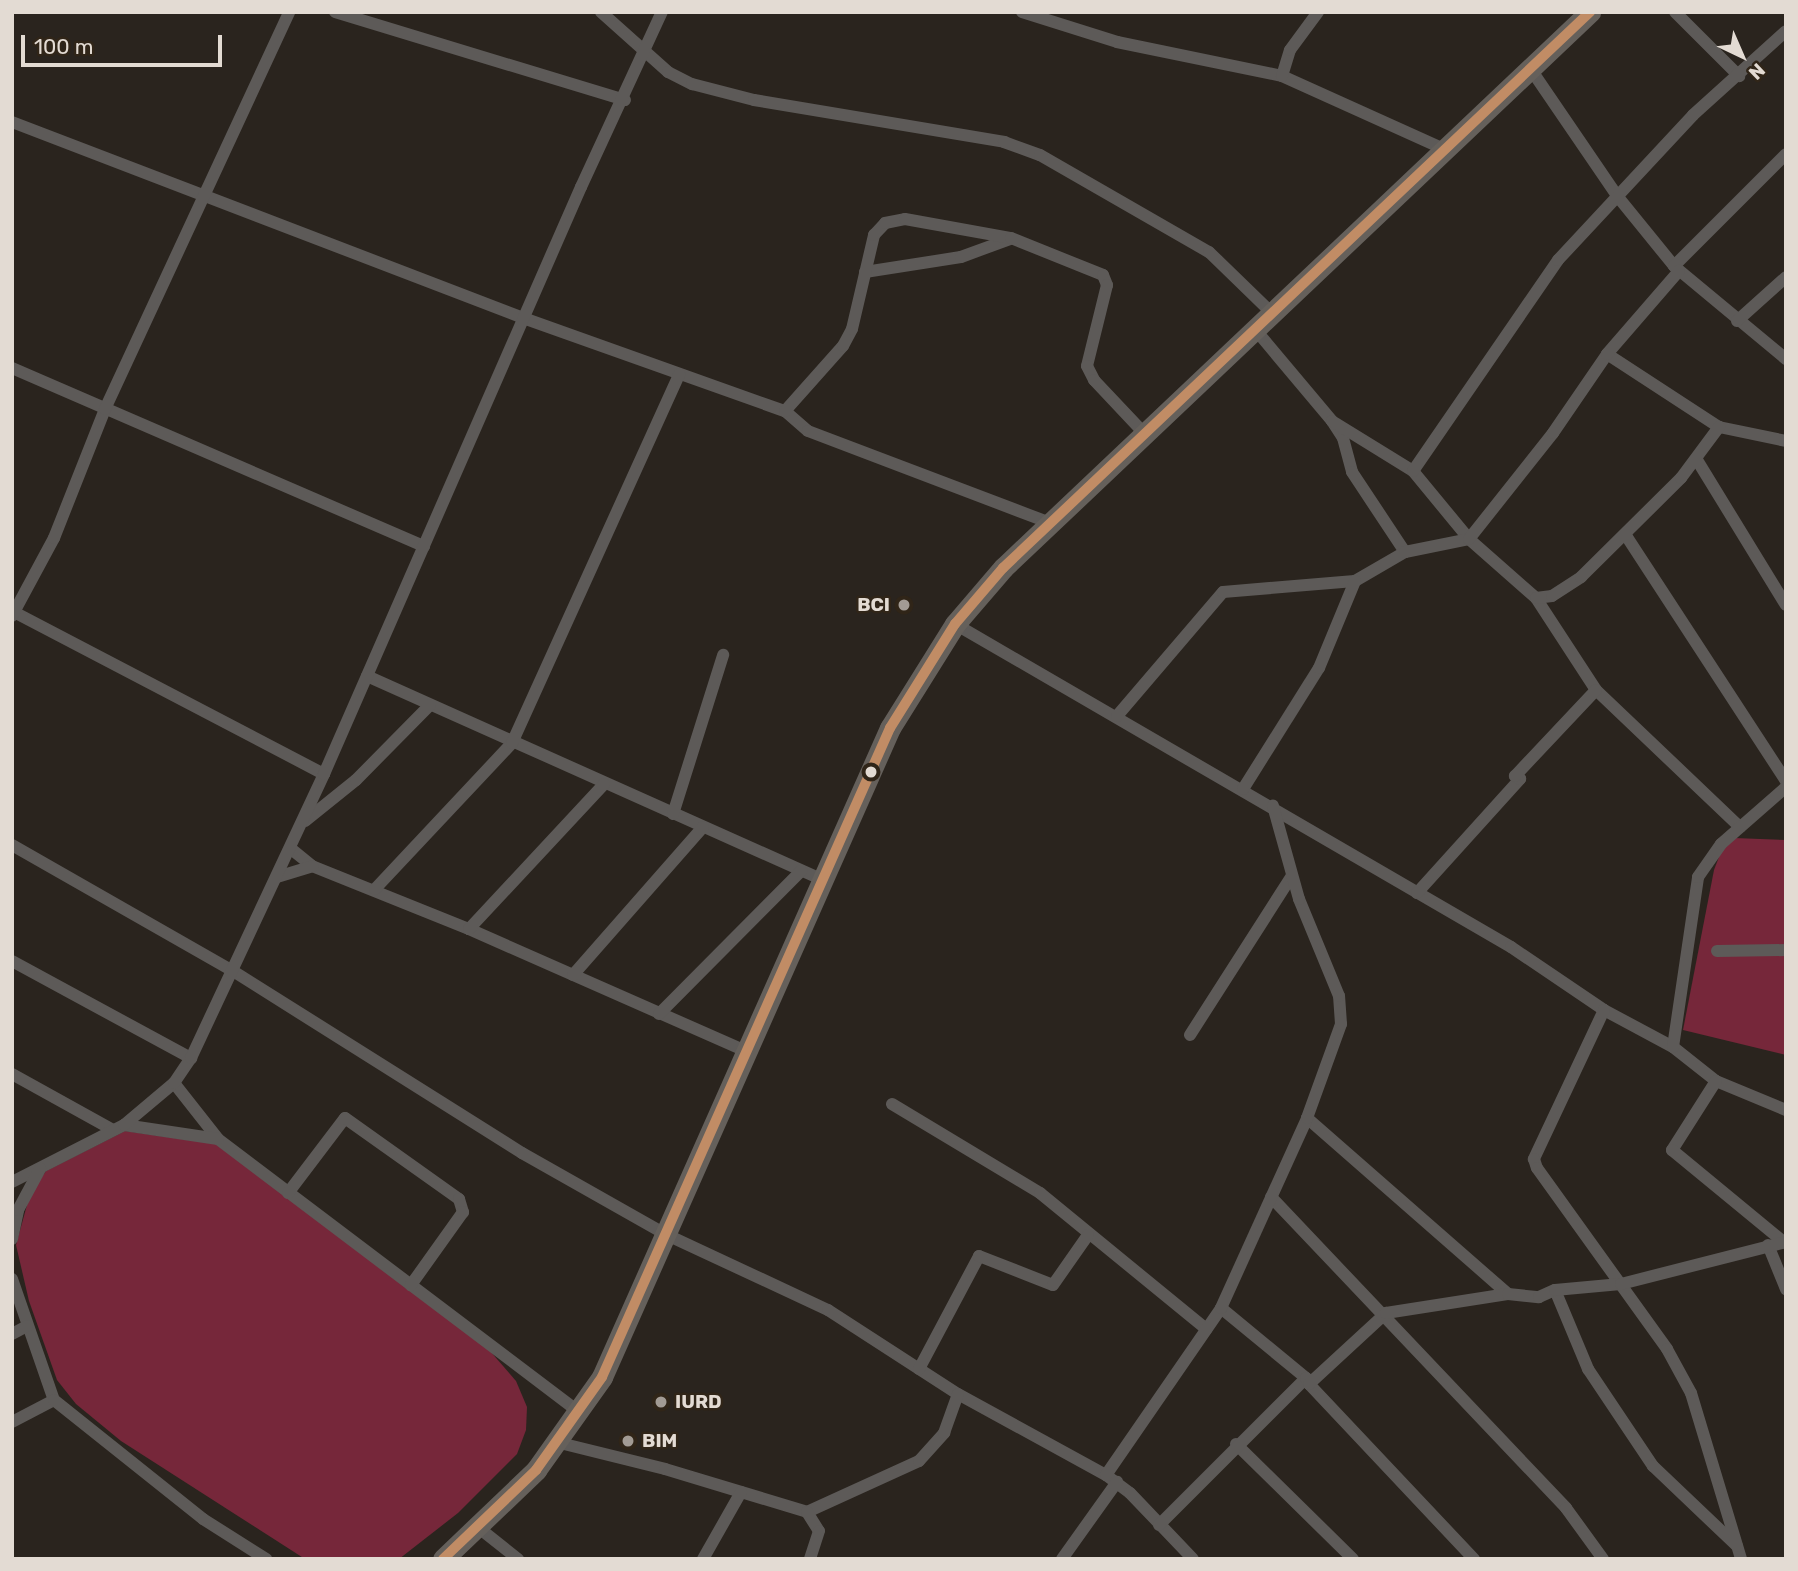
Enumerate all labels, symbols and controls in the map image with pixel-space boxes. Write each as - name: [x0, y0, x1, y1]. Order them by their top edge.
- scale bar: [24, 21, 226, 65]
- north arrow: [1707, 21, 1777, 91]
- text: 100 m: [34, 34, 93, 59]
- text: N: [1744, 58, 1770, 84]
- place label: BCI: [857, 594, 890, 616]
- marker: BCI: [896, 597, 912, 613]
- unlabelled marker: [864, 765, 878, 779]
- place label: IURD: [675, 1391, 722, 1413]
- marker: IURD: [653, 1394, 669, 1410]
- place label: BIM: [642, 1430, 677, 1452]
- marker: BIM: [620, 1433, 636, 1449]

